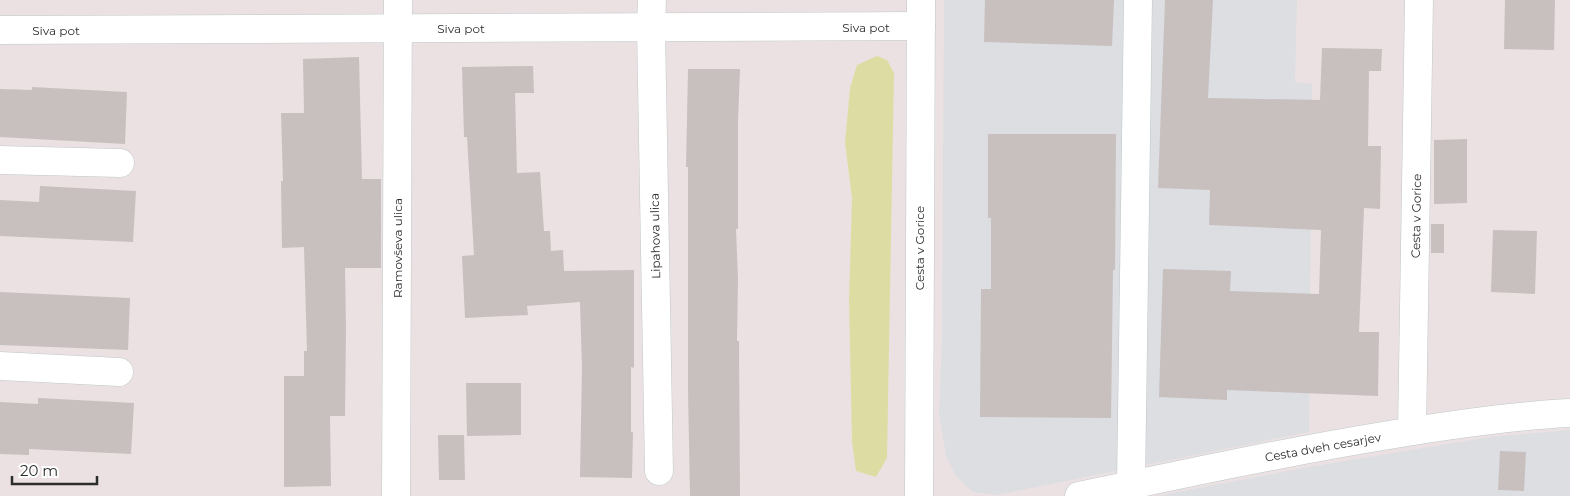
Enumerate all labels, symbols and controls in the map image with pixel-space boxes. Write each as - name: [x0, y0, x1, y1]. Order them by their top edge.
- street label: Siva pot: [842, 20, 890, 35]
- street label: Siva pot: [437, 21, 485, 36]
- street label: Siva pot: [32, 23, 80, 38]
- street label: Cesta v Gorice: [1408, 174, 1424, 258]
- street label: Lipahova ulica: [647, 193, 663, 279]
- street label: Ramovševa ulica: [390, 198, 405, 298]
- street label: Cesta v Gorice: [912, 206, 927, 290]
- street label: Cesta dveh cesarjev: [1264, 429, 1383, 465]
- scale bar: [12, 454, 98, 486]
- text: 20 m: [20, 461, 58, 480]

